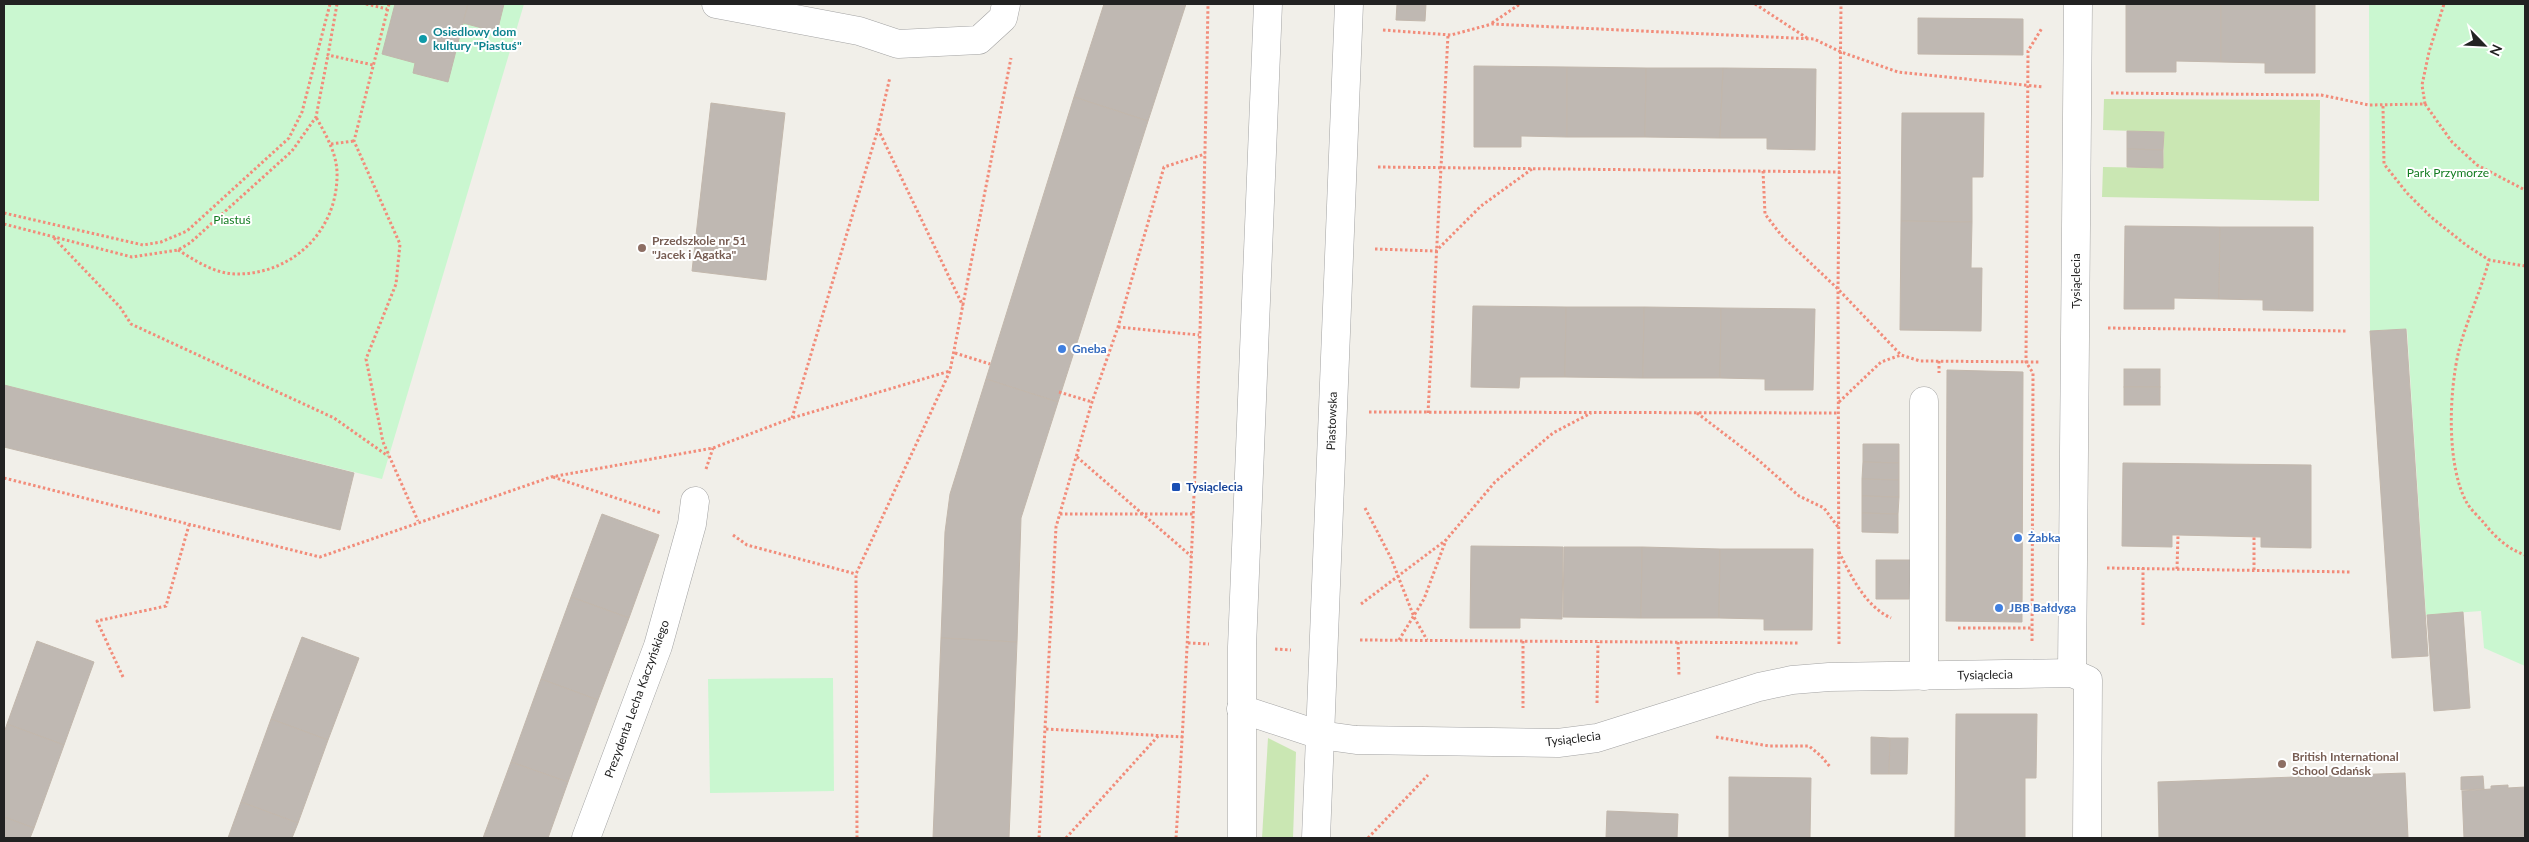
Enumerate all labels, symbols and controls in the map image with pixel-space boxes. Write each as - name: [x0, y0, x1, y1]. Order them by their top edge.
- north arrow: [2459, 20, 2509, 70]
- place label: Osiedlowy dom kultury "Piastuś": [433, 24, 522, 53]
- marker: Osiedlowy dom kultury "Piastuś": [417, 33, 429, 45]
- text: N: [2486, 42, 2506, 59]
- park label: Park Przymorze: [2407, 165, 2489, 180]
- park label: Piastuś: [213, 212, 251, 227]
- place label: Przedszkole nr 51 "Jacek i Agatka": [652, 233, 746, 262]
- marker: Przedszkole nr 51 "Jacek i Agatka": [636, 242, 648, 254]
- street label: Tysiąclecia: [2068, 253, 2083, 309]
- place label: Gneba: [1072, 341, 1107, 356]
- marker: Gneba: [1056, 343, 1068, 355]
- street label: Piastowska: [1323, 391, 1340, 451]
- place label: Tysiąclecia: [1186, 479, 1243, 494]
- marker: Tysiąclecia: [1170, 481, 1182, 493]
- place label: Żabka: [2028, 530, 2061, 545]
- marker: Żabka: [2012, 532, 2024, 544]
- place label: JBB Bałdyga: [2009, 600, 2076, 615]
- marker: JBB Bałdyga: [1993, 602, 2005, 614]
- street label: Prezydenta Lecha Kaczyńskiego: [601, 618, 672, 780]
- street label: Tysiąclecia: [1957, 667, 2013, 682]
- street label: Tysiąclecia: [1544, 728, 1601, 749]
- place label: British International School Gdańsk: [2292, 749, 2399, 778]
- marker: British International School Gdańsk: [2276, 758, 2288, 770]

